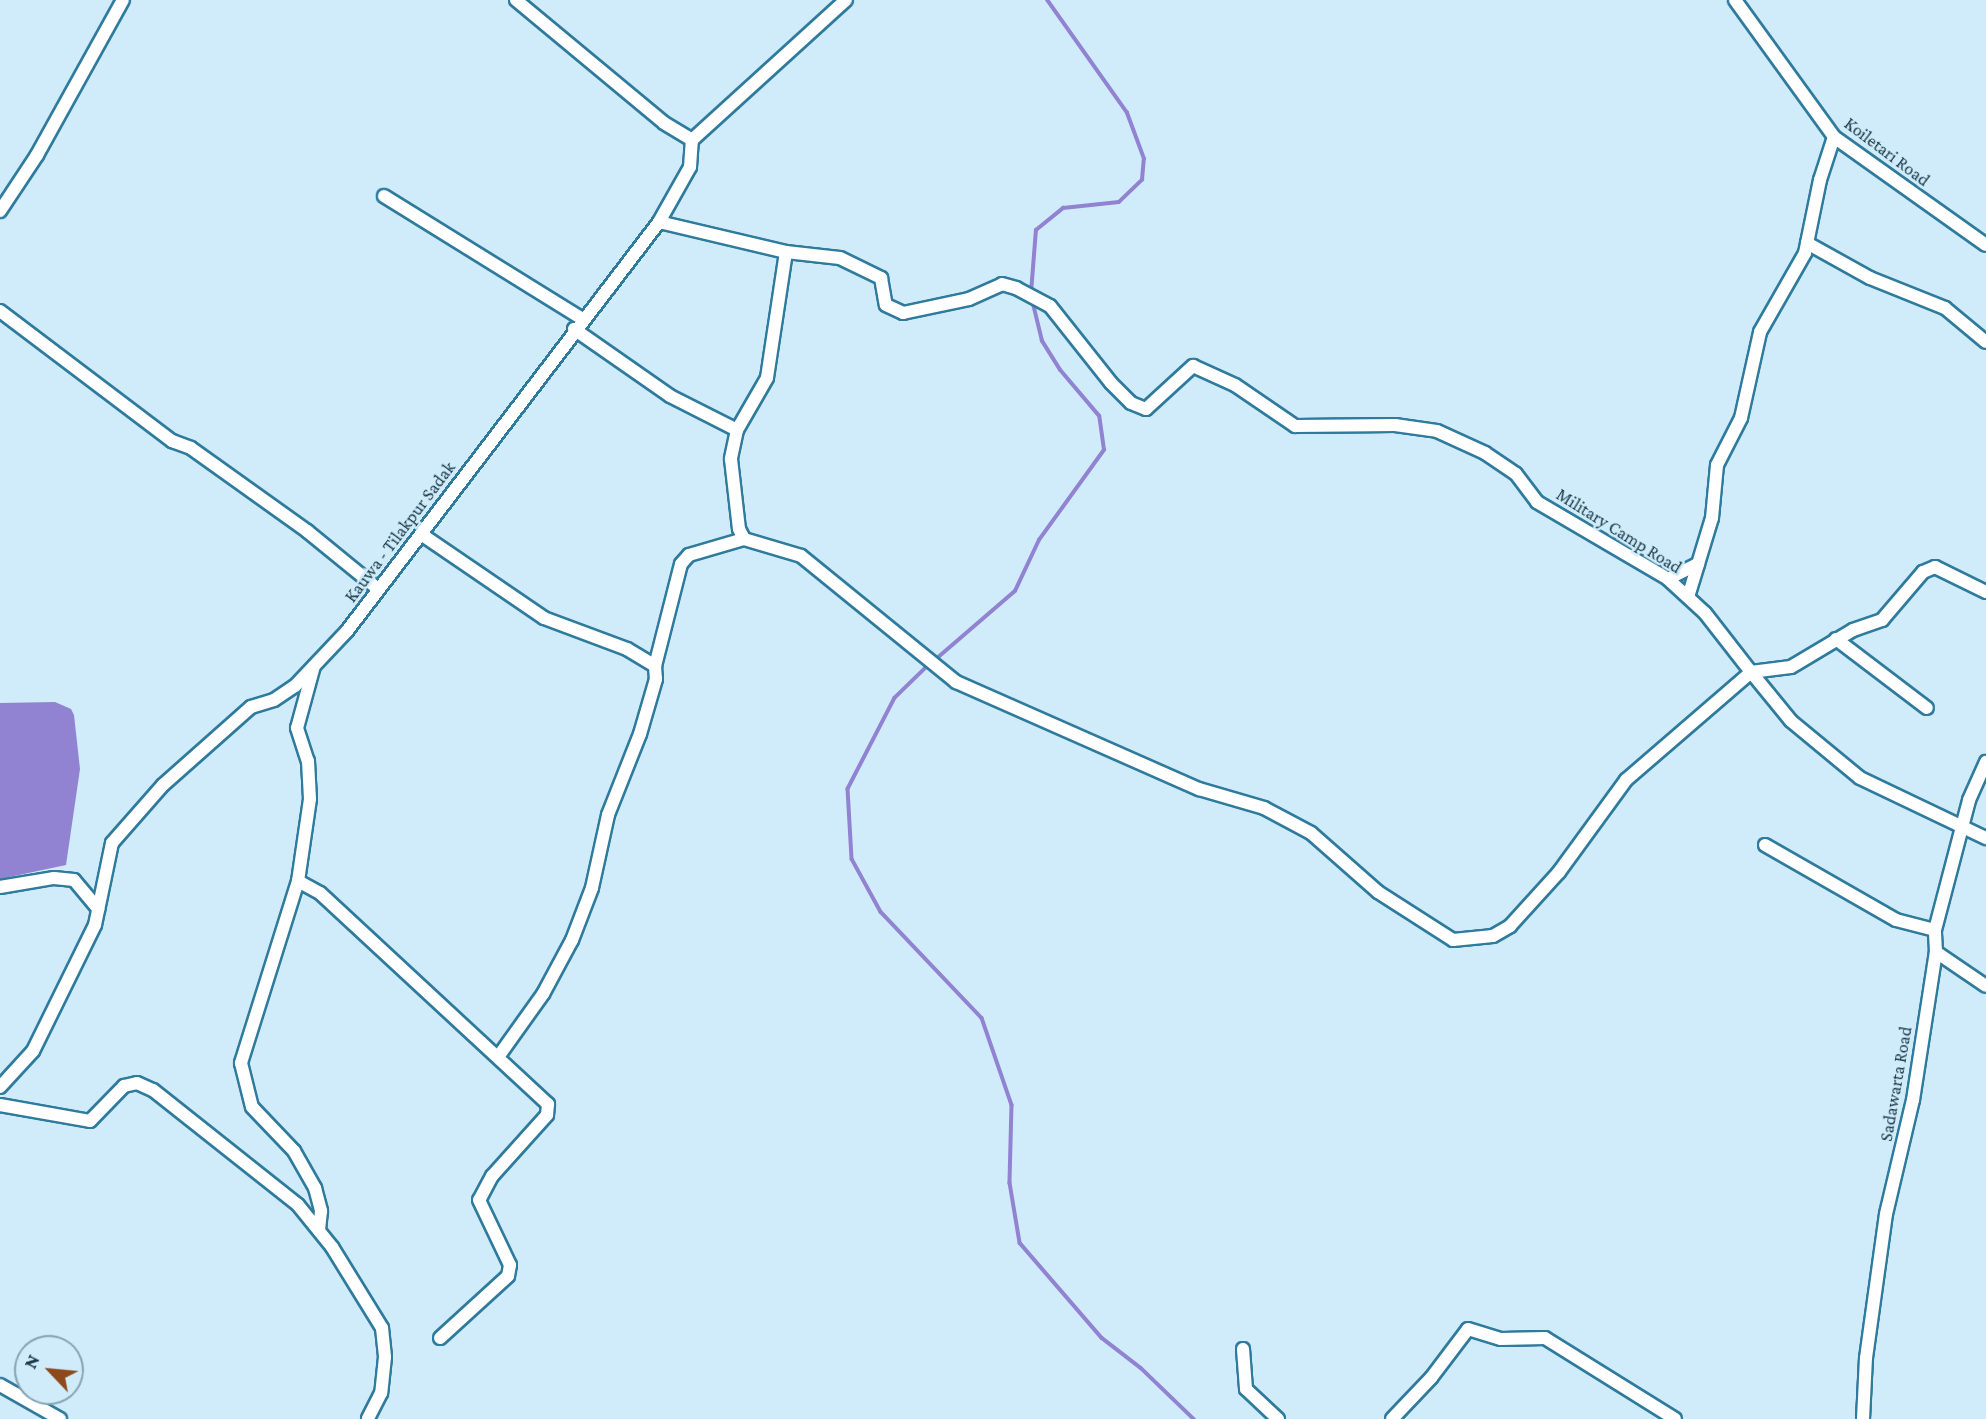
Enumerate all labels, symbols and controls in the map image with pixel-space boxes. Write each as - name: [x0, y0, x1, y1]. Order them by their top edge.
- street label: Koiletari Road: [1840, 113, 1934, 191]
- street label: Kauwa - Tilakpur Sadak: [340, 457, 460, 607]
- street label: Military Camp Road: [1552, 484, 1686, 578]
- street label: Sadawarta Road: [1875, 1025, 1917, 1143]
- north arrow: [14, 1335, 84, 1405]
- text: N: [19, 1351, 44, 1372]

